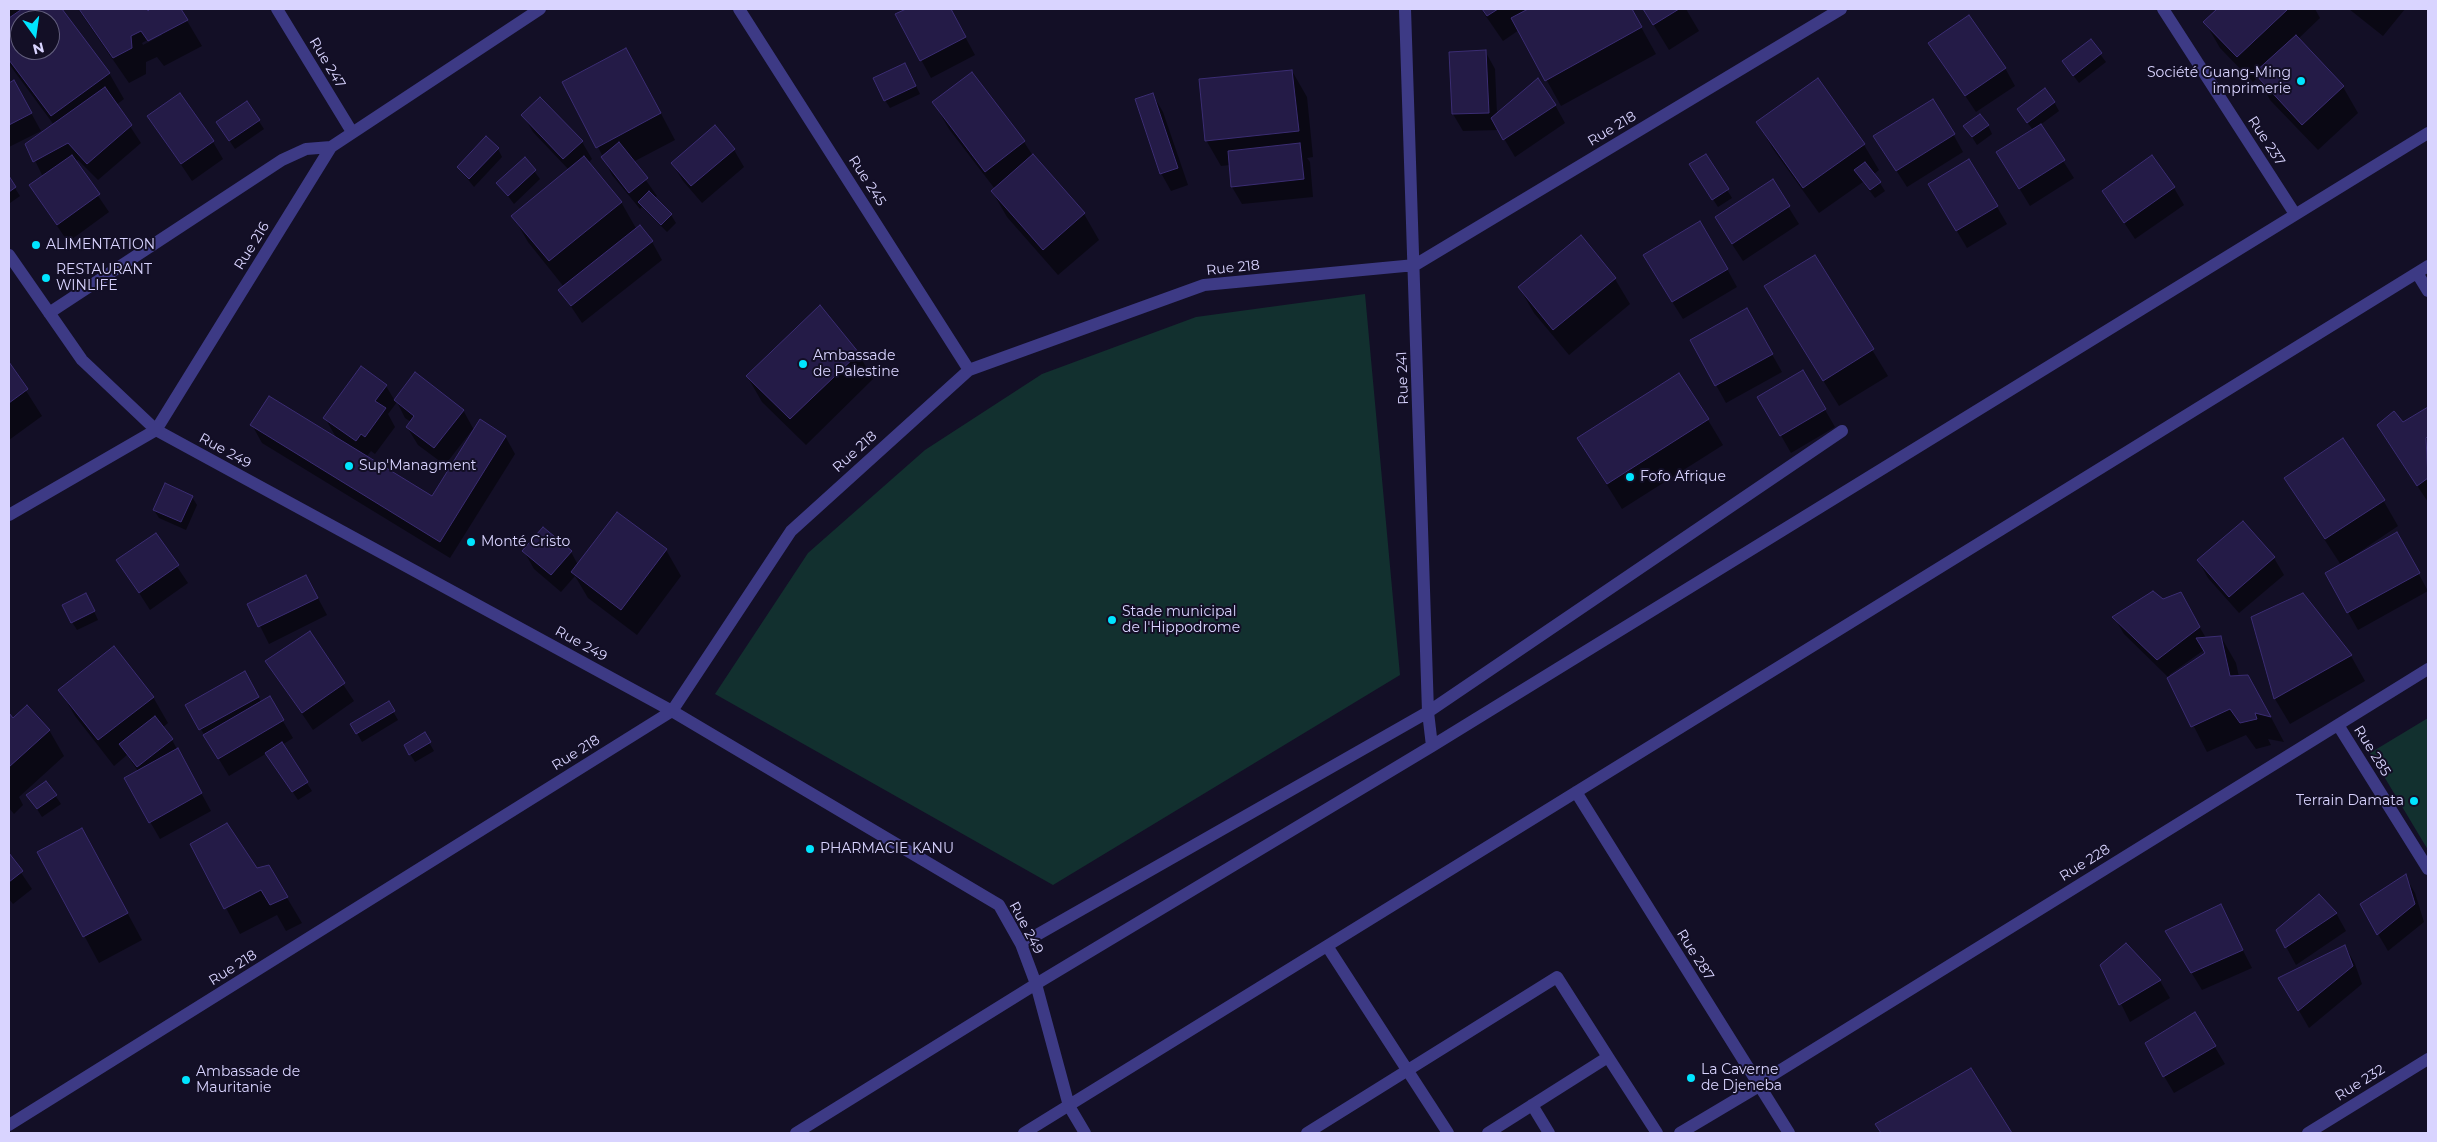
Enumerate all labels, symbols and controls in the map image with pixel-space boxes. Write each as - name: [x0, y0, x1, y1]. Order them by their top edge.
- north arrow: [10, 10, 60, 60]
- street label: Rue 247: [305, 35, 349, 91]
- text: N: [31, 38, 46, 59]
- place label: Société Guang-Ming imprimerie: [2147, 65, 2291, 98]
- marker: Société Guang-Ming imprimerie: [2295, 75, 2307, 87]
- street label: Rue 218: [1585, 108, 1639, 150]
- street label: Rue 237: [2244, 113, 2288, 169]
- street label: Rue 245: [845, 153, 889, 209]
- street label: Rue 216: [231, 219, 273, 273]
- place label: ALIMENTATION: [46, 237, 155, 253]
- marker: ALIMENTATION: [30, 239, 42, 251]
- street label: Rue 218: [1205, 257, 1261, 279]
- place label: RESTAURANT WINLIFE: [56, 262, 152, 294]
- marker: RESTAURANT WINLIFE: [40, 272, 52, 284]
- place label: Ambassade de Palestine: [813, 348, 899, 381]
- street label: Rue 241: [1394, 351, 1412, 405]
- marker: Ambassade de Palestine: [797, 358, 809, 370]
- street label: Rue 218: [829, 428, 881, 476]
- street label: Rue 249: [196, 430, 254, 472]
- place label: Sup'Managment: [359, 458, 477, 474]
- marker: Sup'Managment: [343, 460, 355, 472]
- place label: Fofo Afrique: [1640, 469, 1726, 485]
- marker: Fofo Afrique: [1624, 471, 1636, 483]
- place label: Monté Cristo: [481, 534, 570, 550]
- marker: Monté Cristo: [465, 536, 477, 548]
- place label: Stade municipal de l'Hippodrome: [1122, 604, 1240, 636]
- marker: Stade municipal de l'Hippodrome: [1106, 614, 1118, 626]
- street label: Rue 249: [552, 623, 610, 665]
- street label: Rue 285: [2350, 723, 2394, 779]
- street label: Rue 218: [549, 732, 603, 774]
- place label: Terrain Damata: [2296, 793, 2404, 809]
- marker: Terrain Damata: [2408, 795, 2420, 807]
- place label: PHARMACIE KANU: [820, 841, 954, 857]
- street label: Rue 228: [2057, 841, 2113, 885]
- marker: PHARMACIE KANU: [804, 843, 816, 855]
- street label: Rue 249: [1005, 899, 1047, 957]
- street label: Rue 287: [1673, 926, 1717, 984]
- street label: Rue 218: [206, 947, 260, 989]
- street label: Rue 232: [2332, 1061, 2388, 1105]
- place label: La Caverne de Djeneba: [1701, 1062, 1782, 1094]
- place label: Ambassade de Mauritanie: [196, 1064, 300, 1096]
- marker: La Caverne de Djeneba: [1685, 1072, 1697, 1084]
- marker: Ambassade de Mauritanie: [180, 1074, 192, 1086]

